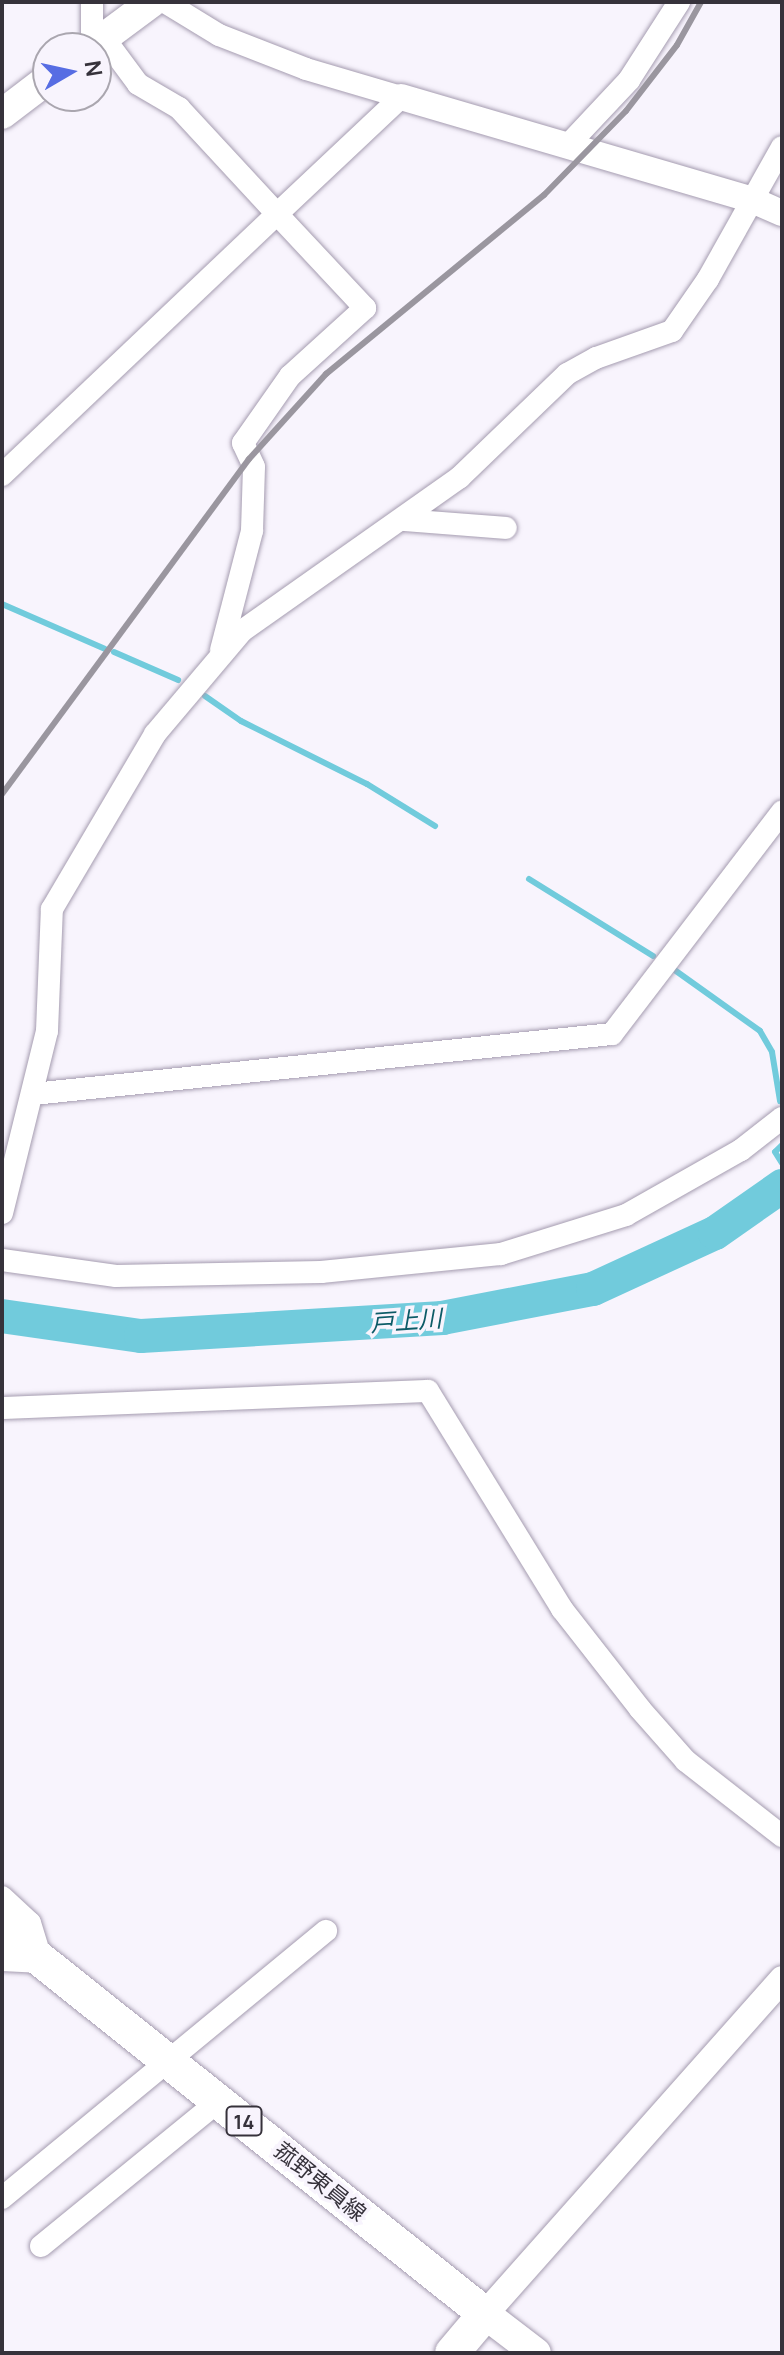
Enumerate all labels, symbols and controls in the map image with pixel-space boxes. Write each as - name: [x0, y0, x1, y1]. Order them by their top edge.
- north arrow: [32, 32, 112, 112]
- text: N: [78, 58, 110, 79]
- water label: 戸上川: [369, 1303, 443, 1337]
- road number: 14: [224, 2105, 264, 2137]
- street label: 菰野東員線: [269, 2137, 371, 2227]

